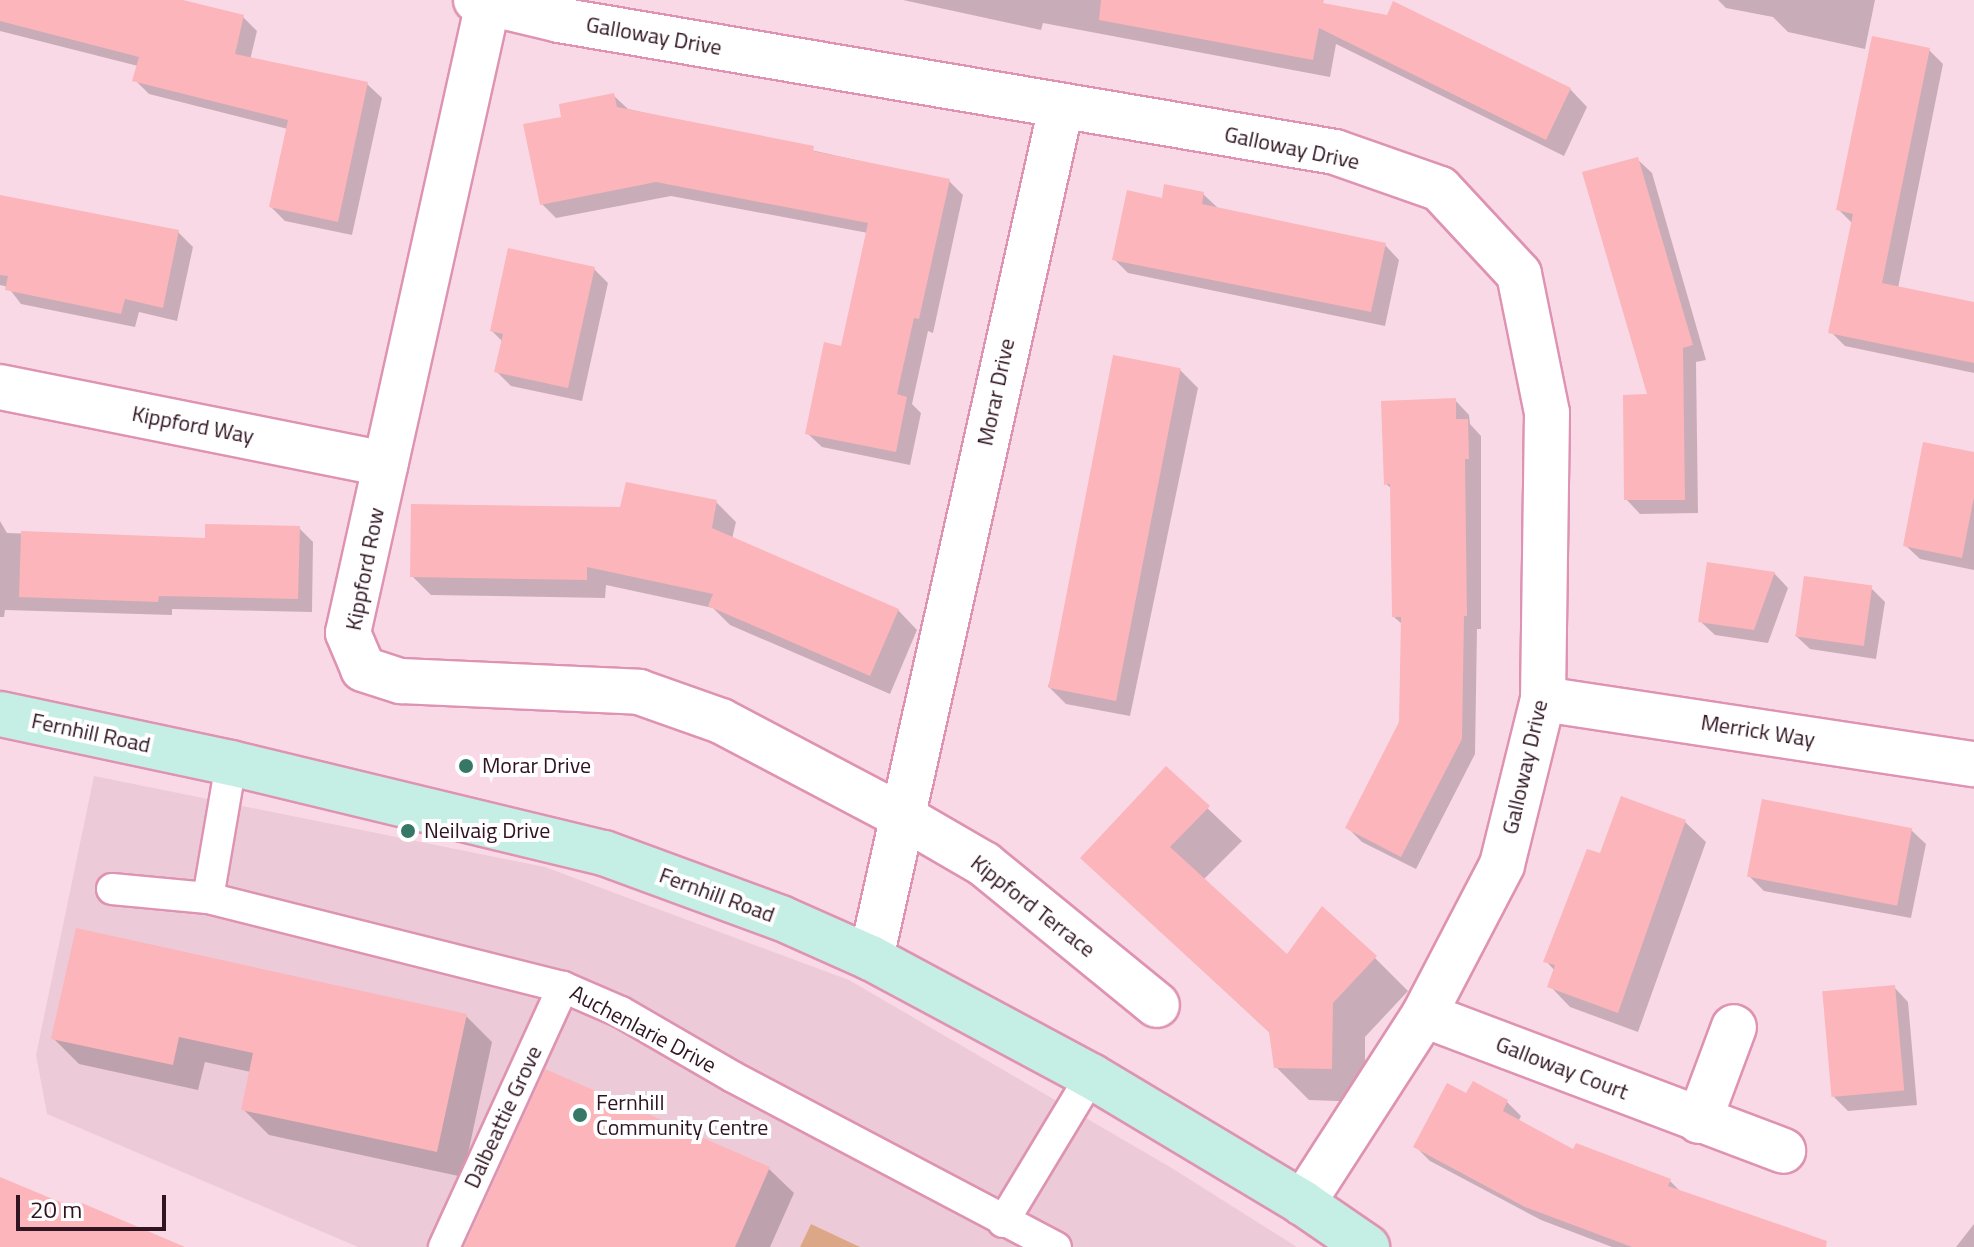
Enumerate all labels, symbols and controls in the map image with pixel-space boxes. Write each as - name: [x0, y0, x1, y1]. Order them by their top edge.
- street label: Galloway Drive: [584, 11, 724, 61]
- street label: Galloway Drive: [1222, 121, 1362, 175]
- street label: Morar Drive: [972, 336, 1020, 448]
- street label: Kippford Way: [130, 400, 256, 450]
- street label: Kippford Row: [340, 505, 390, 633]
- street label: Galloway Drive: [1497, 697, 1553, 837]
- street label: Fernhill Road: [29, 708, 153, 758]
- street label: Merrick Way: [1699, 709, 1817, 753]
- place label: Morar Drive: [482, 753, 591, 779]
- marker: Morar Drive: [457, 757, 475, 775]
- place label: Neilvaig Drive: [424, 818, 550, 844]
- marker: Neilvaig Drive: [399, 822, 417, 840]
- street label: Kippford Terrace: [966, 849, 1100, 963]
- street label: Fernhill Road: [656, 862, 778, 928]
- street label: Auchenlarie Drive: [565, 979, 721, 1079]
- street label: Galloway Court: [1492, 1031, 1632, 1105]
- street label: Dalbeattie Grove: [458, 1042, 548, 1192]
- place label: Fernhill Community Centre: [596, 1089, 768, 1140]
- marker: Fernhill Community Centre: [571, 1106, 589, 1124]
- scale bar: [20, 1179, 170, 1229]
- text: 20 m: [30, 1191, 82, 1227]

